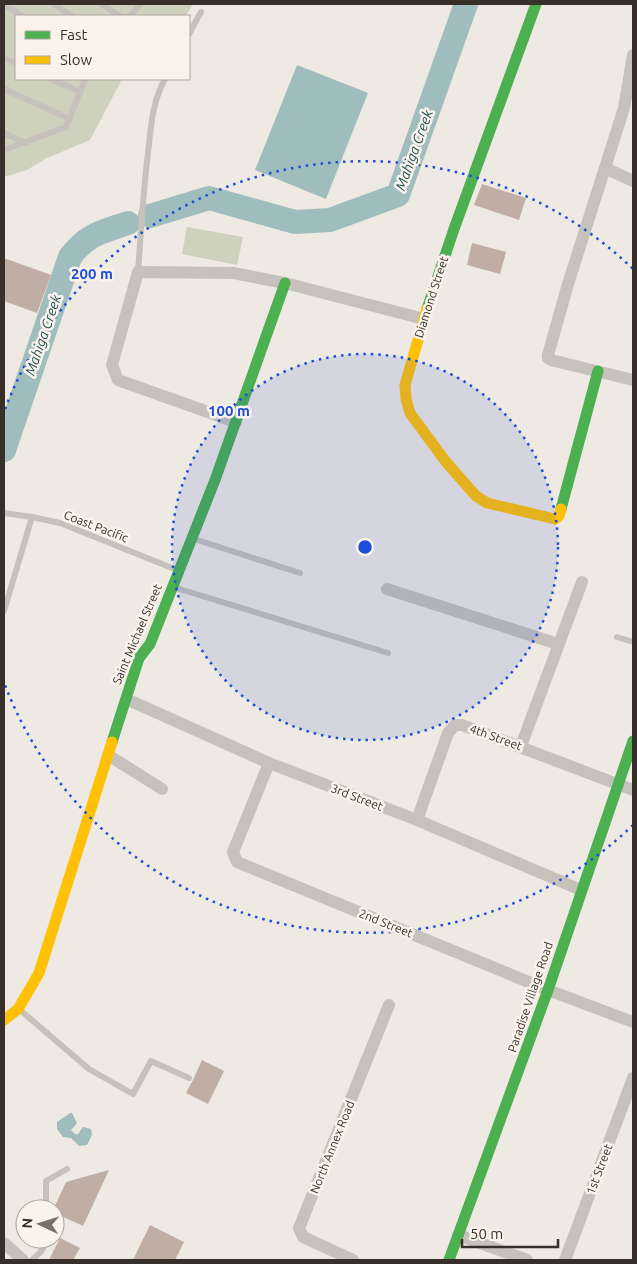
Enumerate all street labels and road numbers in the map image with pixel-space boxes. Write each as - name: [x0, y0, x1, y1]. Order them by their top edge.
- street label: Diamond Street: [412, 254, 450, 339]
- street label: Coast Pacific: [62, 508, 130, 544]
- street label: Saint Michael Street: [110, 582, 164, 686]
- street label: 4th Street: [468, 722, 524, 753]
- street label: 3rd Street: [329, 781, 385, 813]
- street label: 2nd Street: [357, 906, 415, 940]
- street label: Paradise Village Road: [505, 940, 555, 1054]
- street label: North Annex Road: [307, 1099, 357, 1195]
- street label: 1st Street: [583, 1142, 615, 1196]

